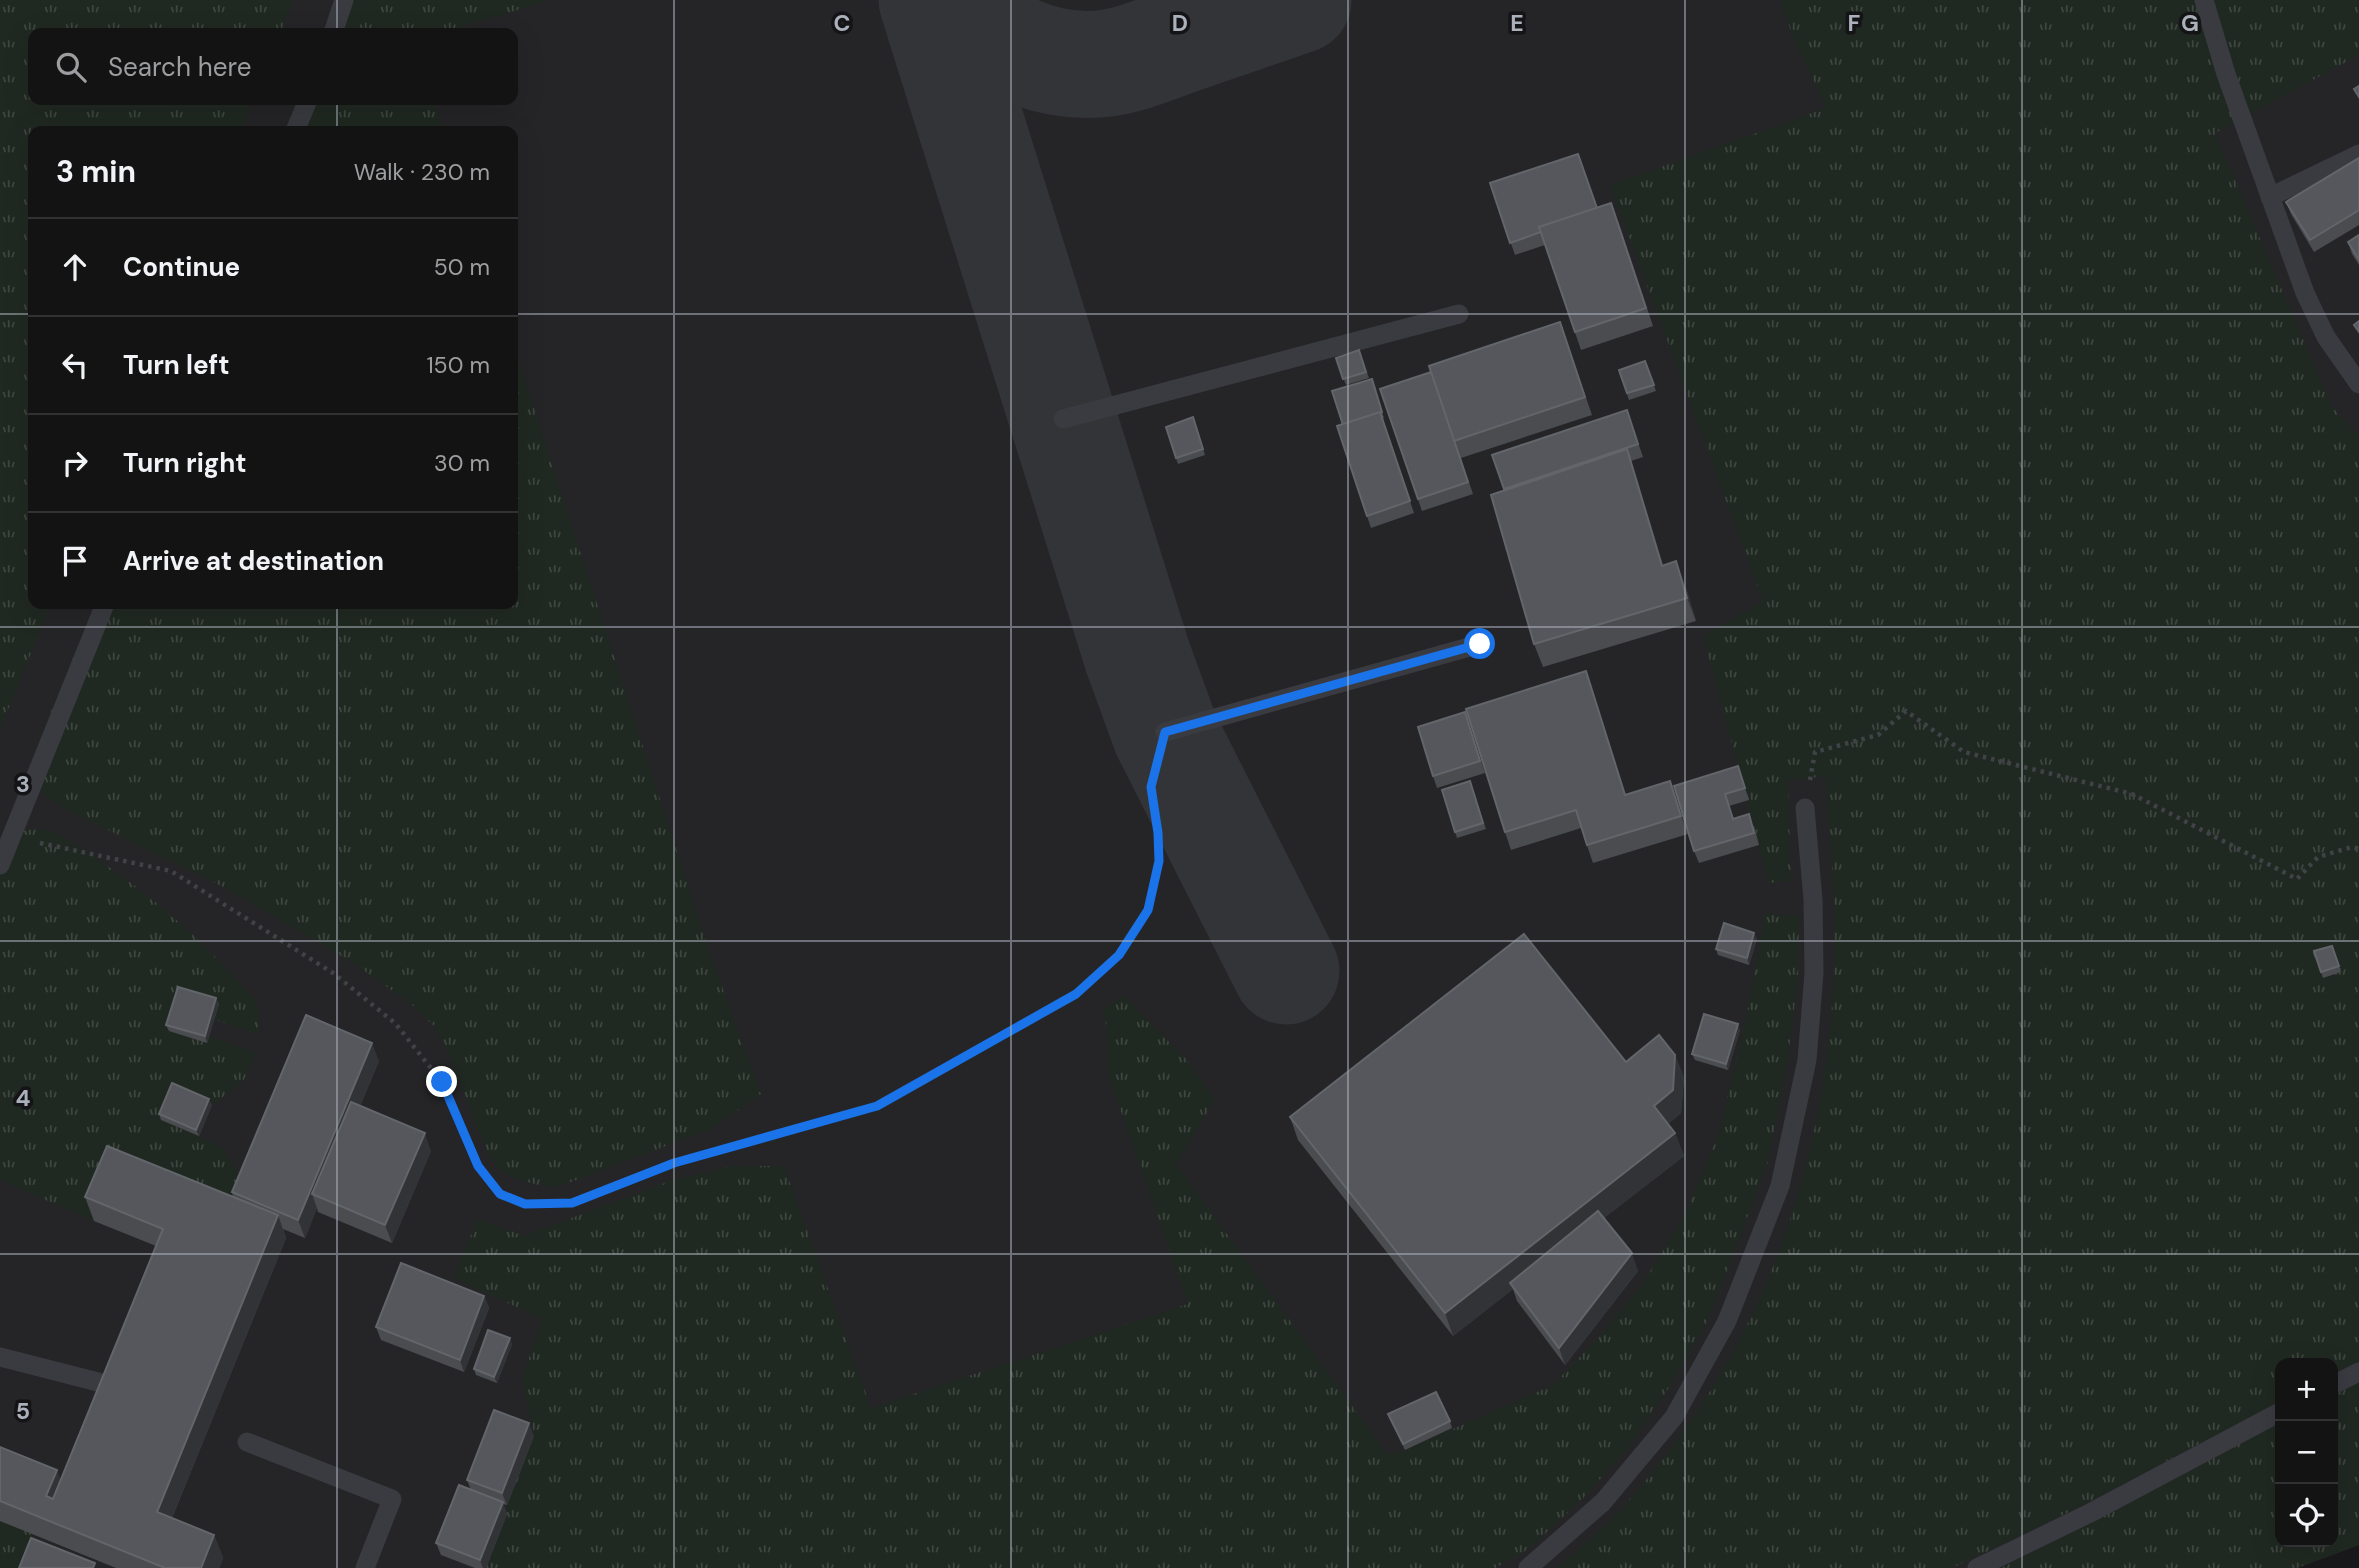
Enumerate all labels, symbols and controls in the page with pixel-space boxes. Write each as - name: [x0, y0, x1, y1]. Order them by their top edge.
- text: C: [834, 8, 850, 38]
- text: D: [1172, 8, 1188, 38]
- text: E: [1510, 8, 1524, 38]
- text: F: [1848, 8, 1861, 38]
- text: G: [2181, 8, 2199, 38]
- search box: [28, 28, 518, 105]
- icon: search: [52, 48, 90, 86]
- text: Search here: [108, 50, 251, 84]
- text: 3 min: [56, 152, 136, 191]
- text: Walk · 230 m: [354, 157, 490, 187]
- icon: ahead: [56, 248, 94, 286]
- text: Continue: [123, 250, 240, 284]
- text: 50 m: [434, 252, 490, 282]
- icon: left: [56, 346, 94, 384]
- text: Turn left: [123, 348, 230, 382]
- text: 150 m: [426, 350, 490, 380]
- icon: right: [56, 444, 94, 482]
- text: Turn right: [123, 446, 247, 480]
- text: 30 m: [434, 448, 490, 478]
- icon: arrive: [56, 542, 94, 580]
- text: Arrive at destination: [123, 544, 384, 578]
- route start: [1464, 628, 1495, 659]
- text: 3: [16, 769, 30, 799]
- route end: [426, 1066, 457, 1097]
- text: 4: [16, 1083, 31, 1113]
- map controls: [2275, 1358, 2338, 1547]
- button: +: [2275, 1358, 2338, 1421]
- text: 5: [16, 1396, 30, 1426]
- button: −: [2275, 1421, 2338, 1484]
- button: locate: [2275, 1484, 2338, 1547]

